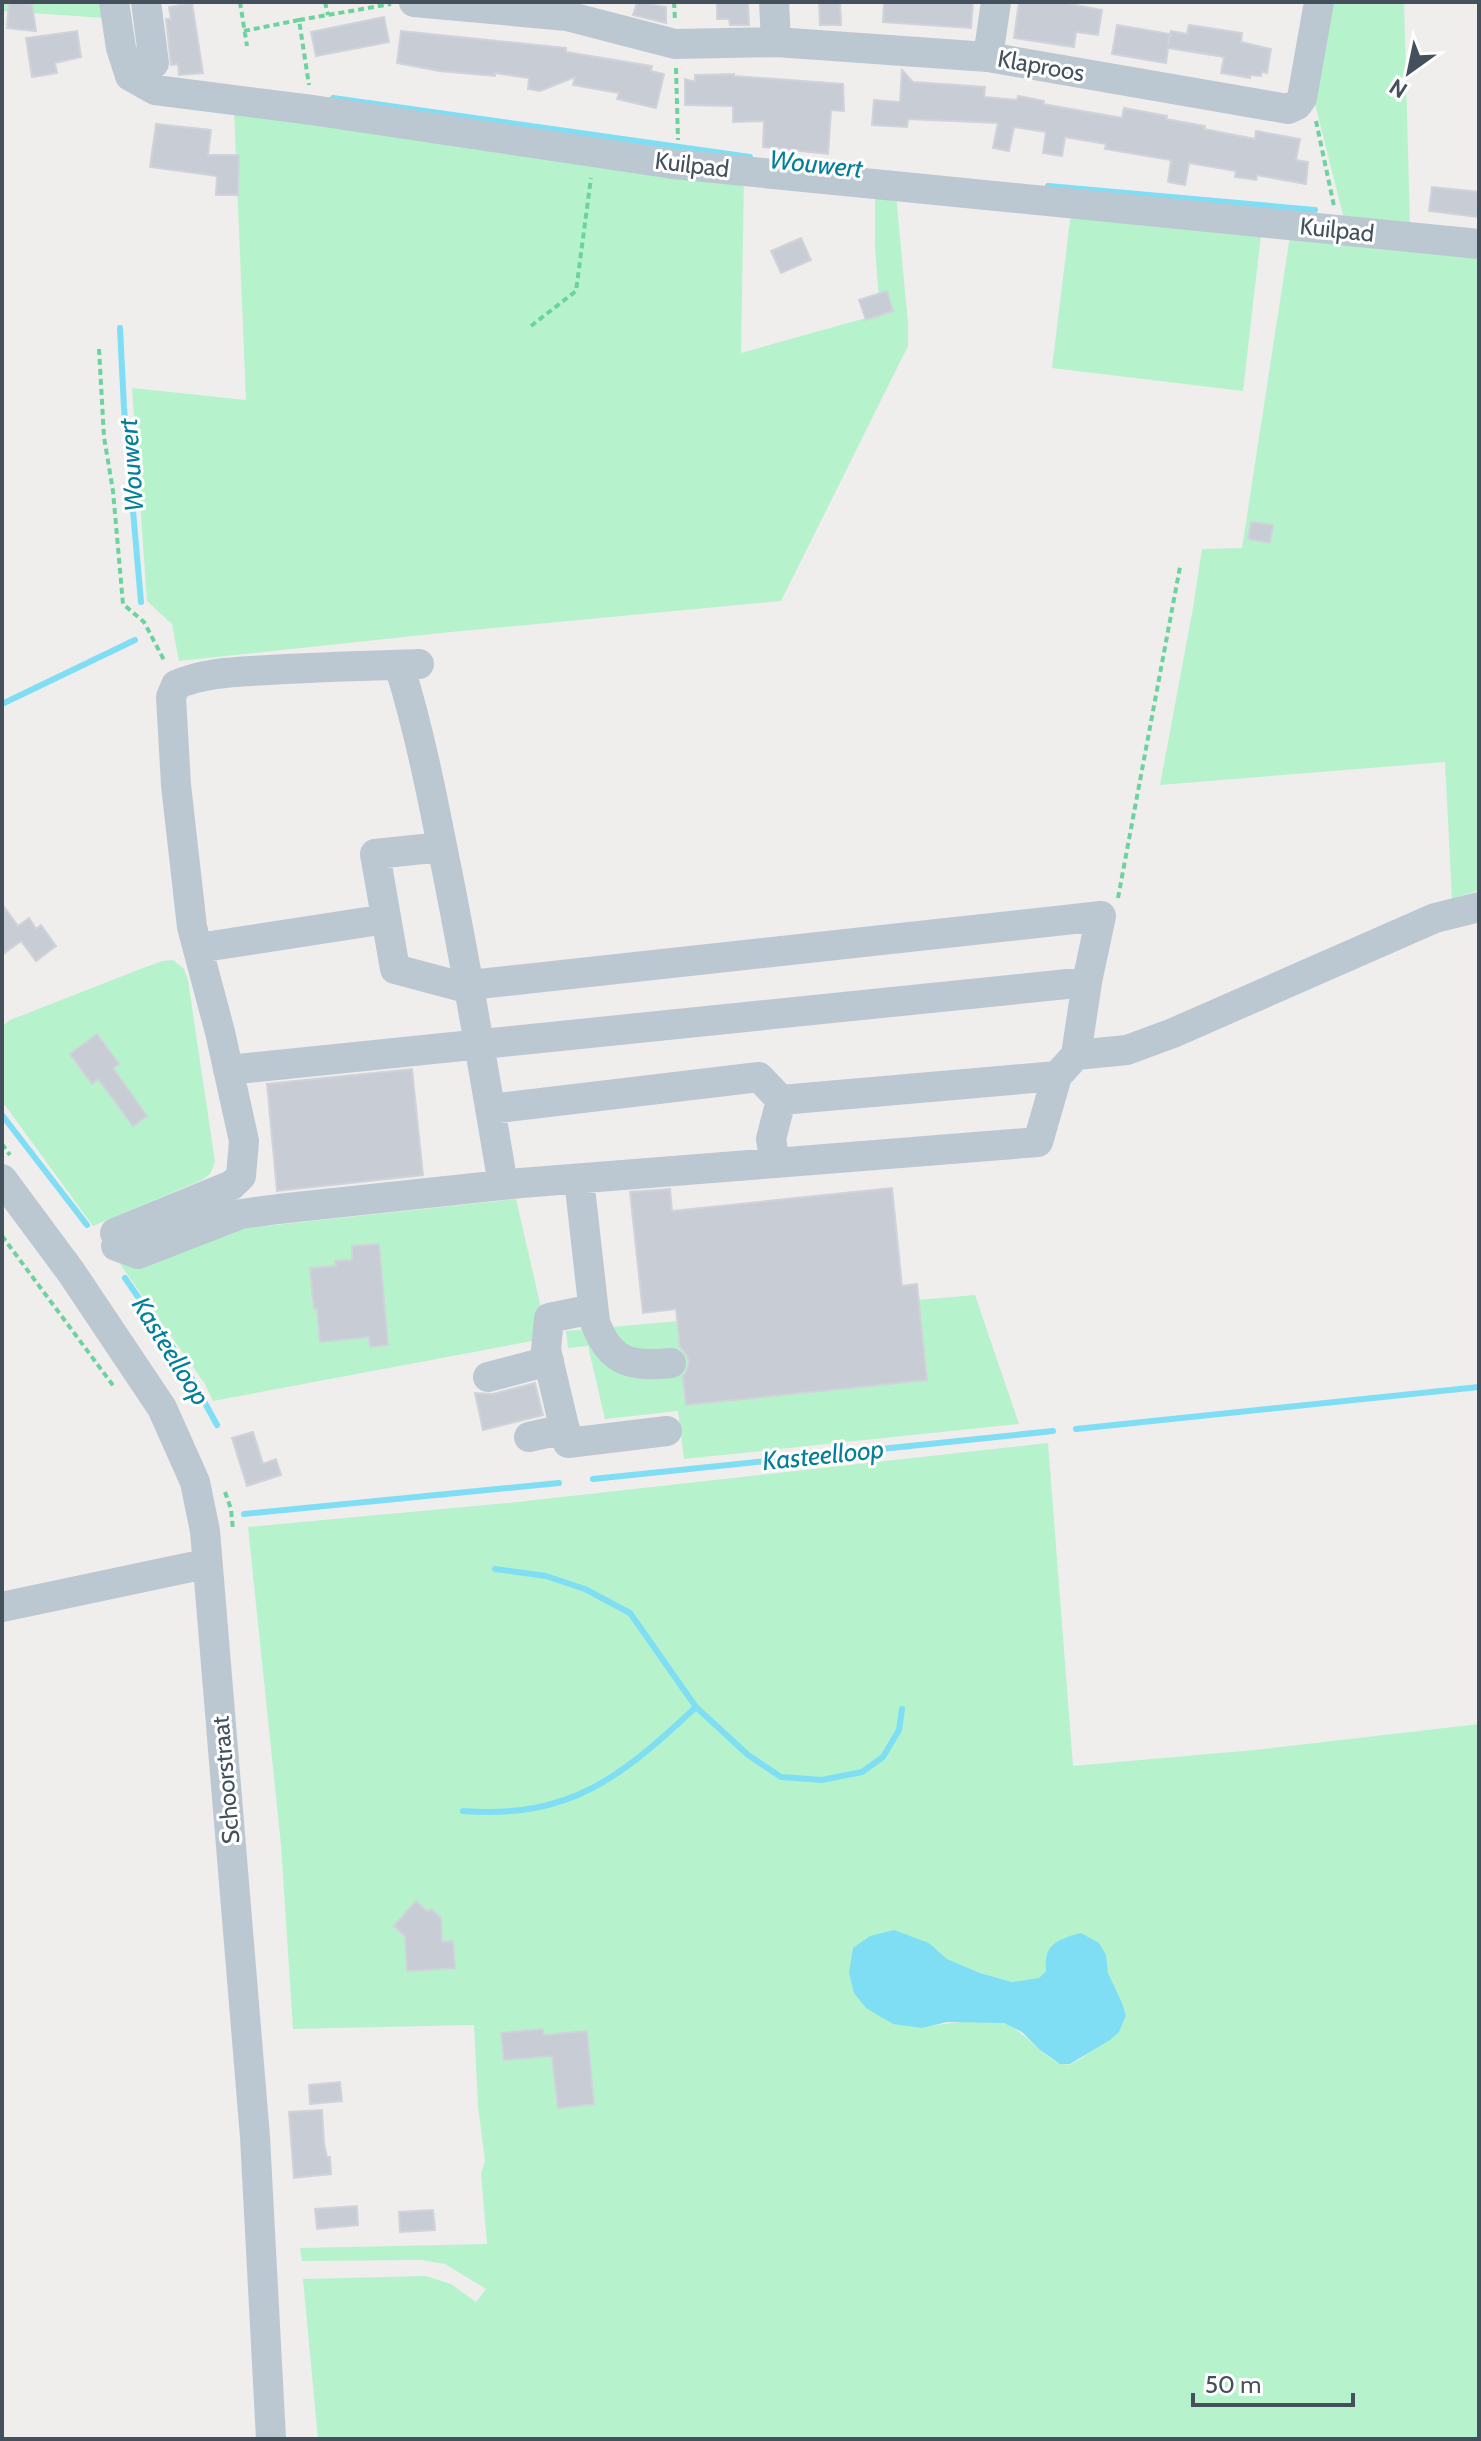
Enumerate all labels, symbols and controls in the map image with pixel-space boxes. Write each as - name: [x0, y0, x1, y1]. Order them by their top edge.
- north arrow: [1369, 32, 1449, 112]
- street label: Klaproos: [995, 44, 1087, 87]
- text: N: [1385, 73, 1412, 104]
- water label: Wouwert: [768, 143, 865, 185]
- street label: Kuilpad: [653, 146, 731, 183]
- street label: Kuilpad: [1298, 211, 1376, 248]
- water label: Wouwert: [112, 416, 150, 513]
- water label: Kasteelloop: [125, 1291, 217, 1411]
- water label: Kasteelloop: [761, 1433, 885, 1477]
- street label: Schoorstraat: [205, 1715, 246, 1845]
- scale bar: [1193, 2357, 1353, 2407]
- text: 50 m: [1205, 2370, 1261, 2399]

